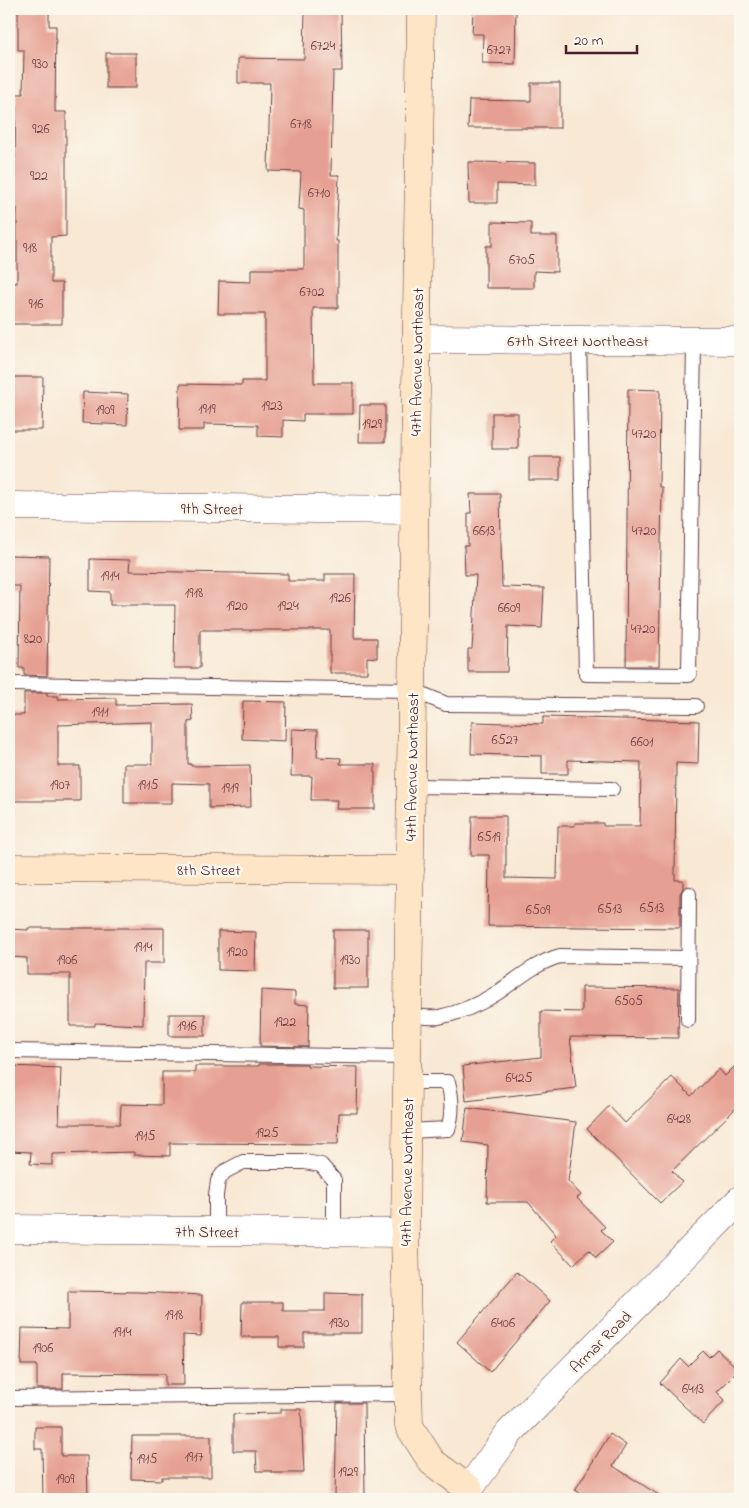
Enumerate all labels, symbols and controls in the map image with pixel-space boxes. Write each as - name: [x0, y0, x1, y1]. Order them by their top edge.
- scale bar: [566, 22, 638, 54]
- text: 20 m: [574, 30, 604, 52]
- house number: 6724: [311, 36, 336, 57]
- house number: 6727: [487, 40, 512, 61]
- house number: 930: [32, 54, 48, 75]
- house number: 6718: [290, 114, 312, 135]
- house number: 926: [32, 119, 50, 140]
- house number: 922: [30, 166, 48, 187]
- house number: 6710: [308, 183, 330, 204]
- house number: 918: [23, 238, 37, 259]
- house number: 6705: [509, 250, 535, 271]
- house number: 6702: [300, 282, 325, 303]
- street label: 47th Avenue Northeast: [405, 287, 431, 436]
- house number: 916: [29, 294, 43, 315]
- street label: 67th Street Northeast: [507, 330, 649, 354]
- house number: 1923: [261, 396, 283, 417]
- house number: 1919: [198, 399, 216, 420]
- house number: 1909: [96, 400, 115, 421]
- house number: 1929: [362, 414, 383, 435]
- house number: 4720: [632, 424, 656, 445]
- street label: 9th Street: [181, 497, 244, 523]
- house number: 6613: [473, 521, 495, 542]
- house number: 4720: [632, 521, 656, 542]
- house number: 1914: [101, 566, 120, 587]
- house number: 1918: [185, 583, 203, 604]
- house number: 1926: [329, 588, 351, 609]
- house number: 1920: [226, 596, 248, 617]
- house number: 1924: [277, 596, 299, 617]
- house number: 6609: [498, 598, 521, 619]
- house number: 4720: [631, 619, 655, 640]
- house number: 820: [24, 629, 42, 650]
- street label: 47th Avenue Northeast: [400, 692, 426, 841]
- house number: 1911: [91, 702, 109, 723]
- house number: 6527: [492, 730, 519, 751]
- house number: 6601: [631, 732, 654, 753]
- house number: 1907: [50, 775, 70, 796]
- house number: 1915: [137, 775, 159, 796]
- house number: 1919: [221, 778, 239, 799]
- house number: 6519: [478, 827, 501, 848]
- street label: 8th Street: [177, 859, 241, 883]
- house number: 6513: [640, 898, 664, 919]
- house number: 6513: [598, 899, 622, 920]
- house number: 6509: [526, 900, 551, 921]
- house number: 1914: [134, 937, 153, 958]
- house number: 1920: [226, 942, 248, 963]
- house number: 1906: [57, 950, 77, 971]
- house number: 1930: [340, 950, 360, 971]
- house number: 6505: [615, 991, 643, 1012]
- house number: 1922: [274, 1012, 296, 1033]
- house number: 1916: [177, 1016, 197, 1037]
- house number: 6425: [506, 1068, 532, 1089]
- street label: 47th Avenue Northeast: [395, 1097, 421, 1246]
- house number: 6428: [667, 1109, 691, 1130]
- house number: 1925: [255, 1123, 279, 1144]
- house number: 1915: [134, 1126, 156, 1147]
- street label: 7th Street: [175, 1220, 240, 1246]
- house number: 1918: [165, 1305, 183, 1326]
- street label: Armar Road: [565, 1306, 638, 1379]
- house number: 1930: [329, 1313, 349, 1334]
- house number: 6406: [491, 1313, 515, 1334]
- house number: 1914: [113, 1322, 132, 1343]
- house number: 1906: [33, 1338, 53, 1359]
- house number: 6413: [682, 1379, 704, 1400]
- house number: 1917: [185, 1447, 204, 1468]
- house number: 1915: [136, 1449, 158, 1470]
- house number: 1929: [338, 1462, 359, 1483]
- house number: 1909: [56, 1469, 75, 1490]

